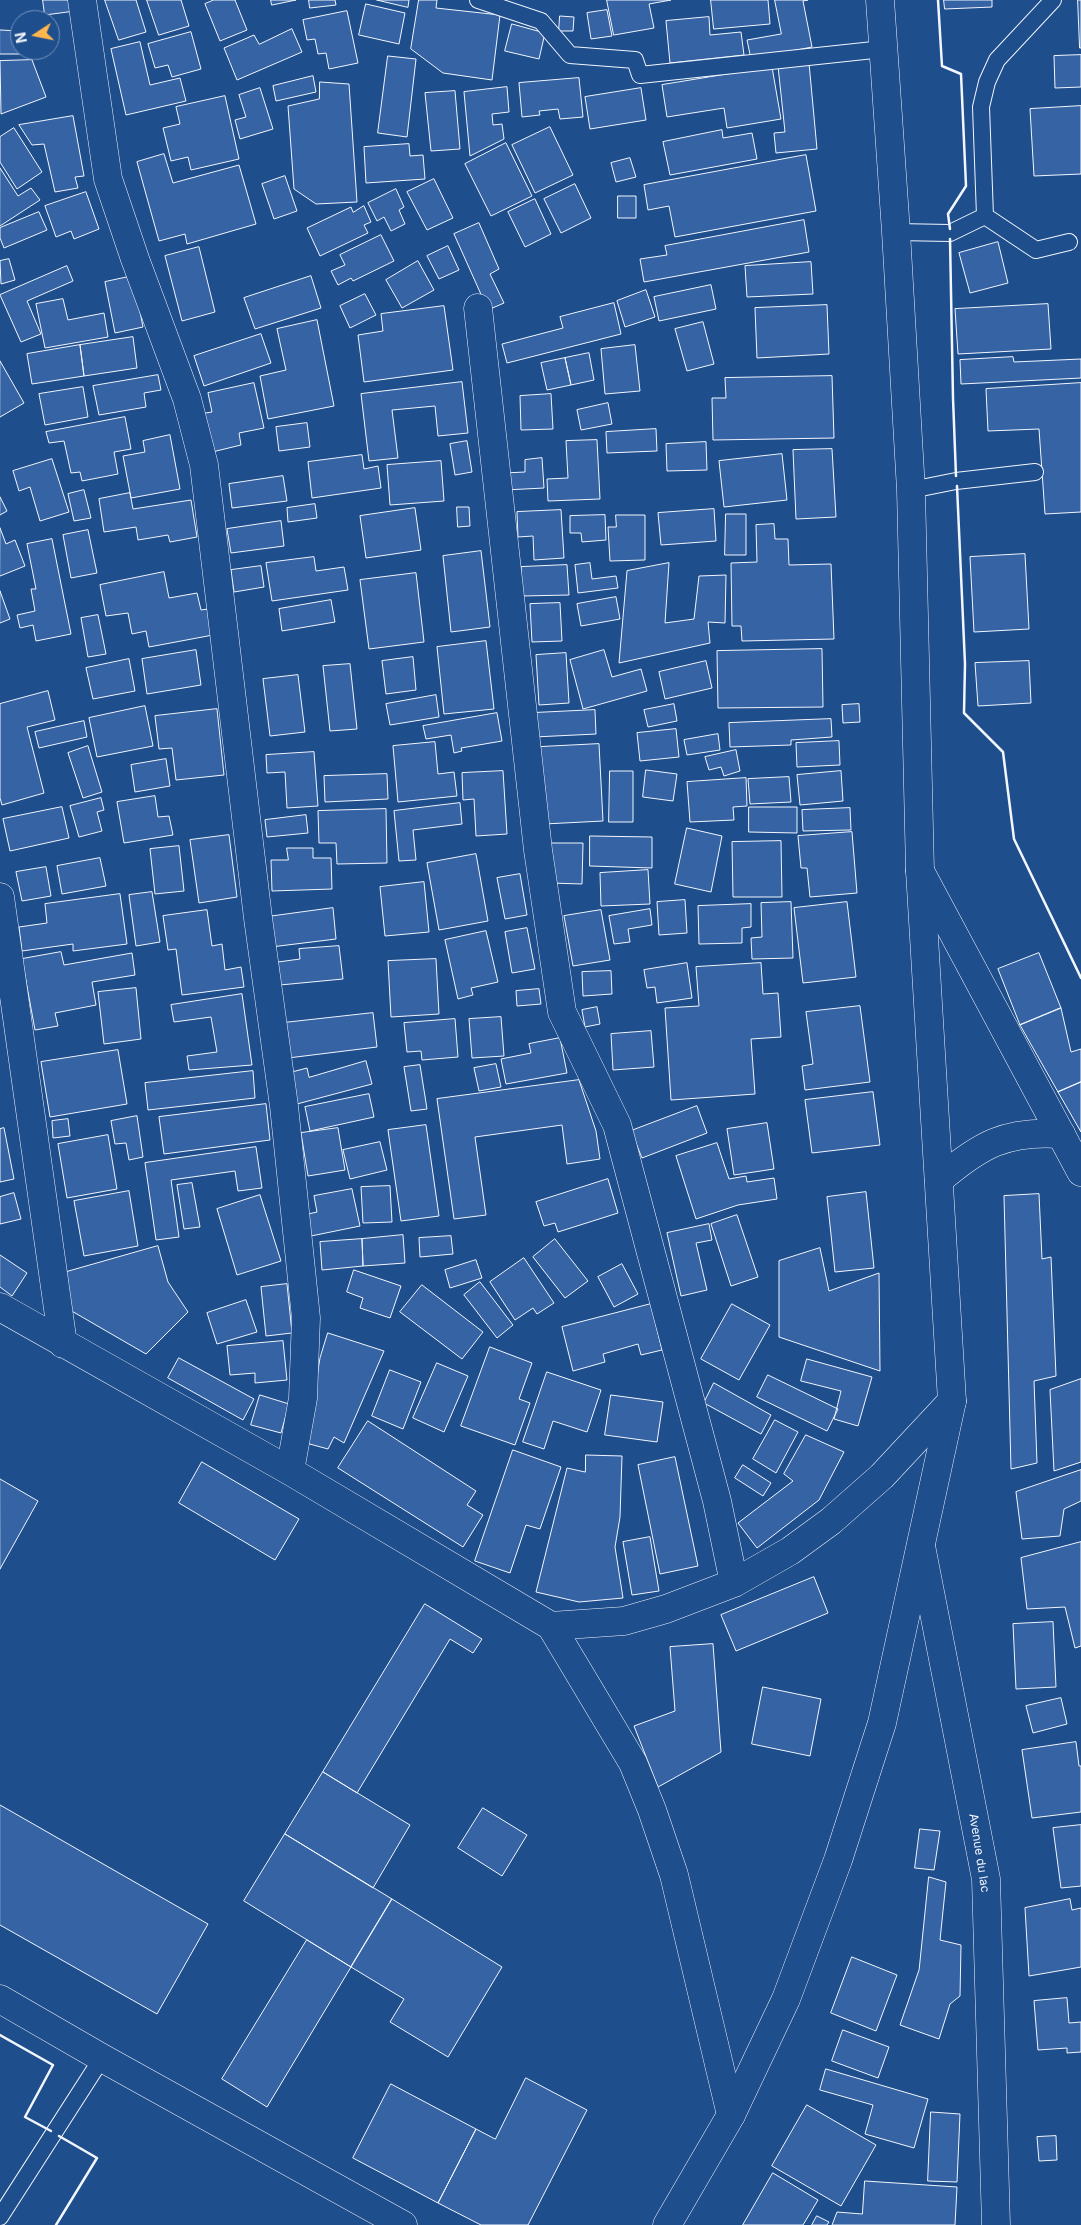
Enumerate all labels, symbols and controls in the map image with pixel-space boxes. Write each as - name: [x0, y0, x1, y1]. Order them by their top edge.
- north arrow: [10, 10, 60, 60]
- text: N: [11, 31, 30, 45]
- street label: Avenue du lac: [966, 1812, 992, 1894]

